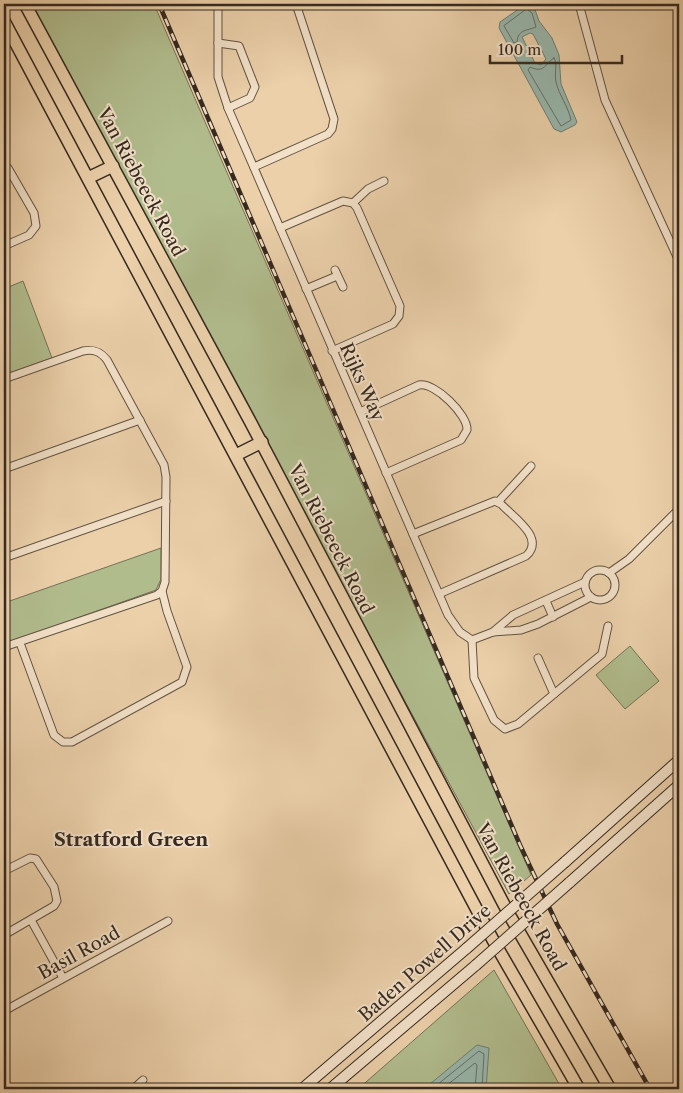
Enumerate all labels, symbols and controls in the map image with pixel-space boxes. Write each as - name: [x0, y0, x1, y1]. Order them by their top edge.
- scale bar: [490, 32, 623, 64]
- text: 100 m: [498, 40, 541, 59]
- street label: Van Riebeeck Road: [92, 103, 190, 260]
- street label: Rijks Way: [335, 339, 389, 425]
- street label: Van Riebeeck Road: [283, 459, 378, 618]
- street label: Van Riebeeck Road: [471, 818, 571, 975]
- district label: Stratford Green: [54, 828, 208, 851]
- street label: Baden Powell Drive: [354, 900, 496, 1026]
- street label: Basil Road: [34, 922, 124, 984]

